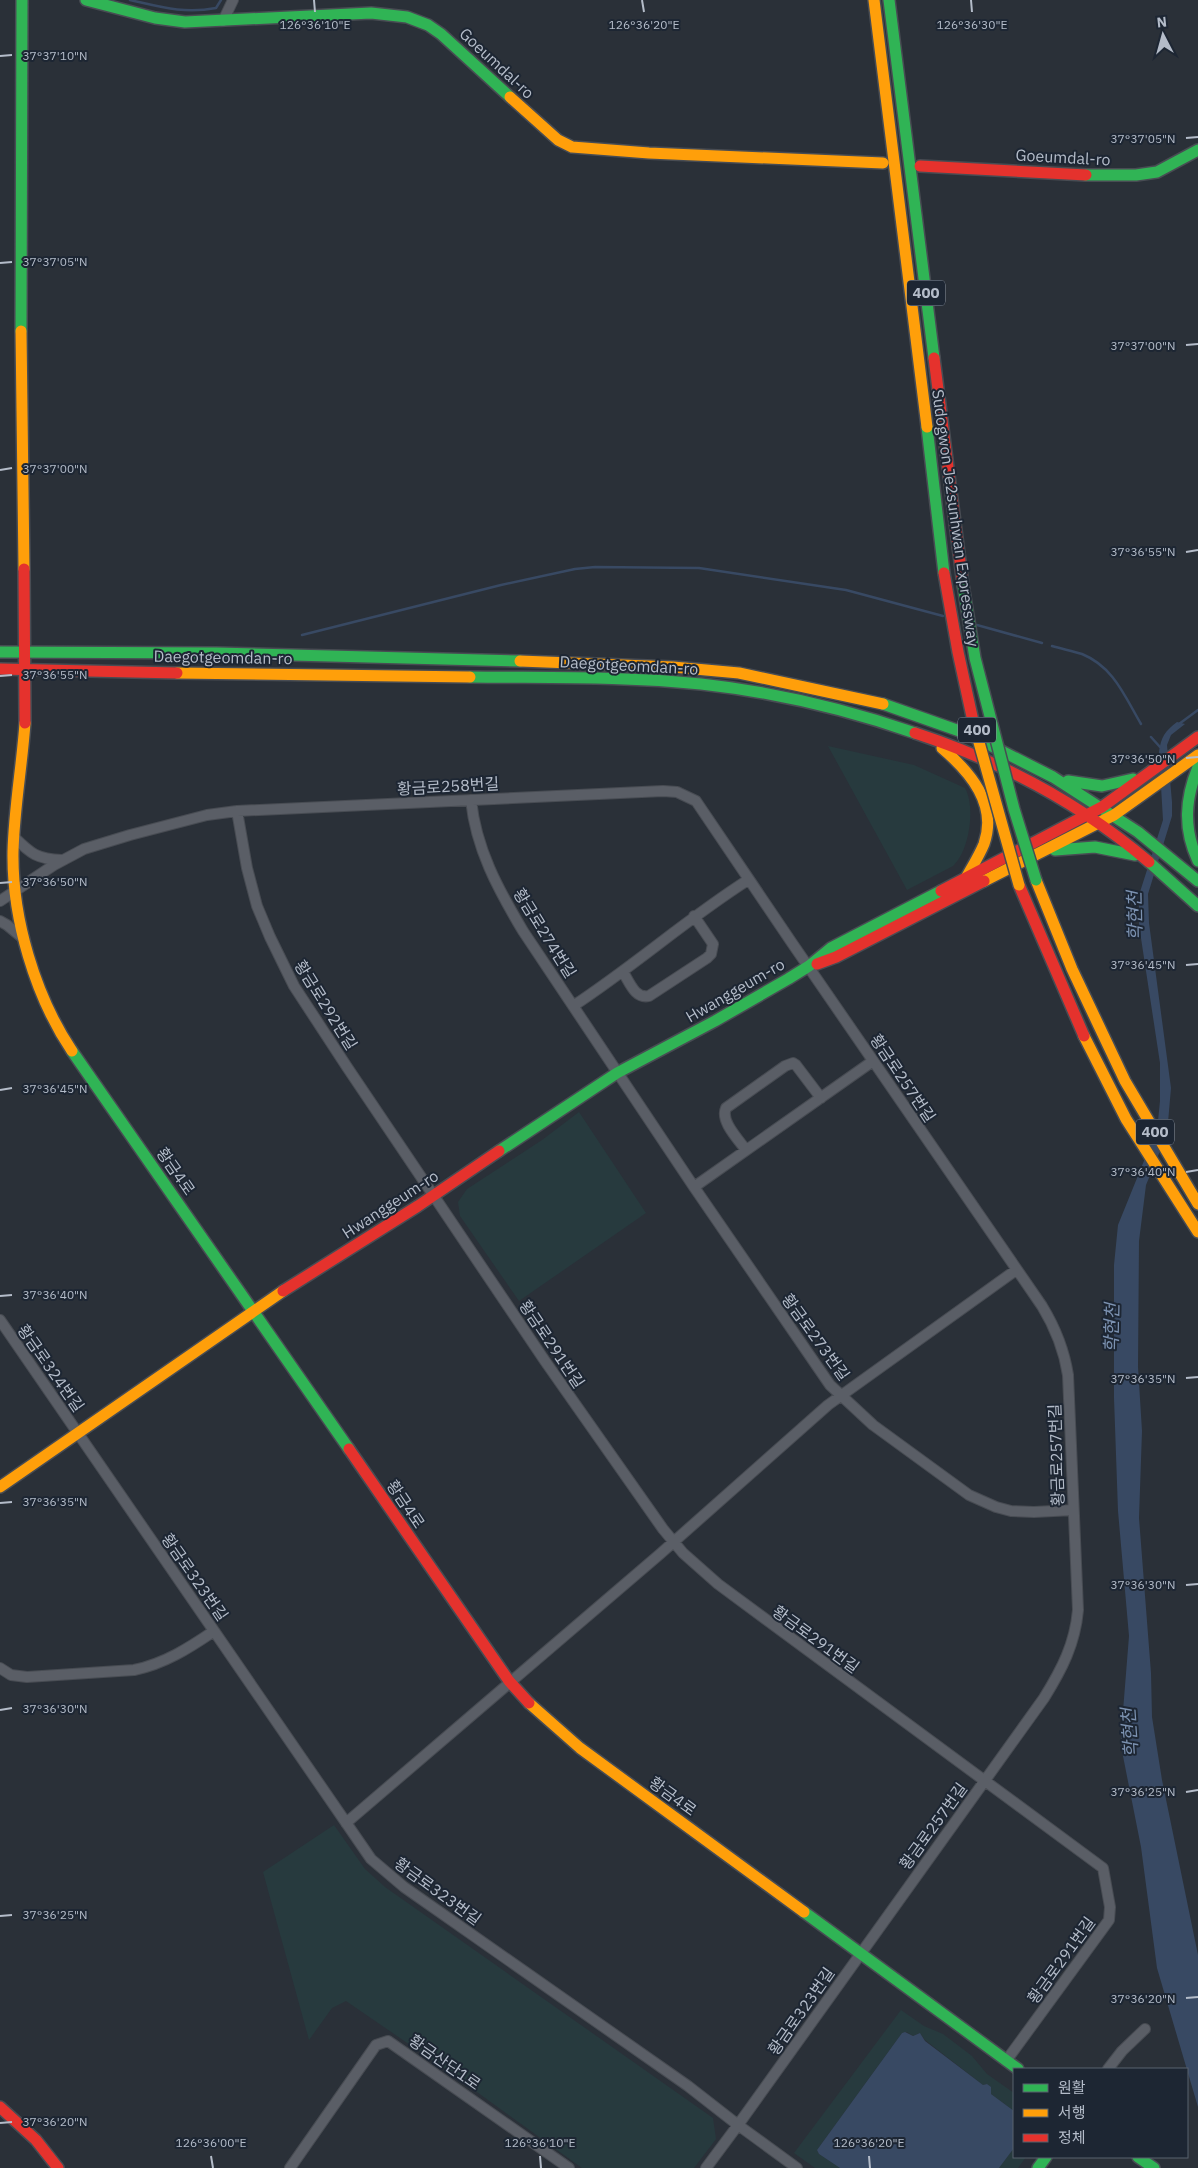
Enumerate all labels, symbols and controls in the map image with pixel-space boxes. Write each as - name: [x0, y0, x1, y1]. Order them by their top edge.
- north arrow: [1138, 10, 1188, 60]
- text: N: [1156, 13, 1168, 32]
- text: 126°36'10"E: [280, 17, 350, 32]
- text: 126°36'20"E: [609, 17, 679, 32]
- text: 126°36'30"E: [937, 17, 1007, 32]
- street label: Goeumdal-ro: [455, 23, 539, 103]
- text: 37°37'10"N: [22, 48, 88, 63]
- text: 37°37'05"N: [1110, 131, 1176, 146]
- street label: Goeumdal-ro: [1015, 145, 1111, 169]
- text: 37°37'05"N: [22, 254, 88, 269]
- road number: 400: [907, 280, 945, 306]
- text: 37°37'00"N: [1110, 338, 1176, 353]
- street label: Sudogwon Je2sunhwan Expressway: [928, 388, 984, 648]
- text: 37°37'00"N: [22, 461, 88, 476]
- text: 37°36'55"N: [1110, 544, 1176, 559]
- street label: Daegotgeomdan-ro: [153, 646, 293, 668]
- street label: Daegotgeomdan-ro: [559, 651, 699, 679]
- text: 37°36'55"N: [22, 667, 88, 682]
- road number: 400: [958, 718, 996, 742]
- text: 37°36'50"N: [1110, 751, 1176, 766]
- street label: 황금로258번길: [396, 773, 500, 799]
- text: 37°36'50"N: [22, 874, 88, 889]
- street label: 황금로274번길: [509, 884, 581, 982]
- water label: 학현천: [1123, 889, 1146, 941]
- street label: Hwanggeum-ro: [682, 954, 788, 1026]
- street label: 황금로292번길: [290, 956, 362, 1054]
- text: 37°36'45"N: [1110, 957, 1176, 972]
- street label: 황금로257번길: [866, 1030, 940, 1126]
- text: 37°36'45"N: [22, 1081, 88, 1096]
- road number: 400: [1136, 1120, 1174, 1144]
- street label: 황금4로: [152, 1143, 200, 1199]
- text: 37°36'40"N: [1110, 1164, 1176, 1179]
- street label: Hwanggeum-ro: [338, 1165, 442, 1243]
- text: 37°36'40"N: [22, 1287, 88, 1302]
- street label: 황금로273번길: [778, 1290, 854, 1384]
- street label: 황금로291번길: [515, 1296, 589, 1392]
- water label: 학현천: [1100, 1301, 1123, 1353]
- street label: 황금로324번길: [13, 1320, 89, 1416]
- text: 37°36'35"N: [1110, 1371, 1176, 1386]
- street label: 황금로257번길: [1044, 1403, 1068, 1507]
- street label: 황금4로: [383, 1476, 429, 1532]
- text: 37°36'35"N: [22, 1494, 88, 1509]
- street label: 황금로323번길: [157, 1529, 233, 1625]
- text: 37°36'30"N: [1110, 1577, 1176, 1592]
- street label: 황금로291번길: [769, 1601, 863, 1677]
- text: 37°36'30"N: [22, 1701, 88, 1716]
- water label: 학현천: [1116, 1705, 1143, 1759]
- street label: 황금4로: [645, 1772, 701, 1820]
- street label: 황금로257번길: [895, 1779, 971, 1873]
- text: 37°36'25"N: [1110, 1784, 1176, 1799]
- street label: 황금로323번길: [391, 1853, 485, 1929]
- text: 37°36'25"N: [22, 1907, 88, 1922]
- street label: 황금로291번길: [1023, 1913, 1099, 2007]
- street label: 황금로323번길: [763, 1963, 839, 2059]
- text: 37°36'20"N: [1110, 1991, 1176, 2006]
- street label: 황금산단1로: [405, 2030, 485, 2094]
- legend: [1013, 2068, 1188, 2158]
- text: 원활: [1058, 2078, 1086, 2097]
- text: 서행: [1058, 2103, 1086, 2122]
- text: 37°36'20"N: [22, 2114, 88, 2129]
- text: 정체: [1058, 2128, 1086, 2147]
- text: 126°36'00"E: [176, 2135, 246, 2150]
- text: 126°36'10"E: [505, 2135, 575, 2150]
- text: 126°36'20"E: [834, 2135, 904, 2150]

